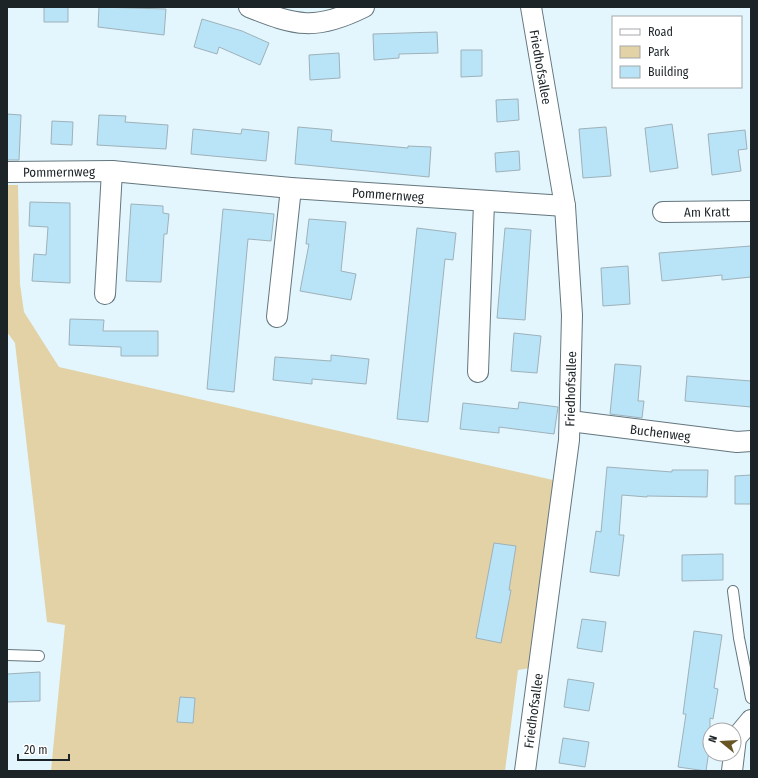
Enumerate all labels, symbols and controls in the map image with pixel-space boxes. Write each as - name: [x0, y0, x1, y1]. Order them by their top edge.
- legend: [612, 16, 742, 88]
- text: Road: [648, 25, 673, 39]
- street label: Friedhofsallee: [527, 29, 554, 106]
- text: Park: [648, 45, 670, 59]
- text: Building: [648, 65, 689, 79]
- street label: Pommernweg: [23, 164, 96, 180]
- street label: Pommernweg: [351, 185, 425, 205]
- street label: Am Kratt: [684, 204, 731, 220]
- street label: Friedhofsallee: [562, 351, 579, 427]
- street label: Buchenweg: [629, 422, 692, 444]
- street label: Friedhofsallee: [521, 672, 546, 749]
- north arrow: [702, 722, 742, 762]
- text: N: [706, 734, 720, 744]
- scale bar: [18, 736, 69, 762]
- text: 20 m: [24, 743, 48, 757]

